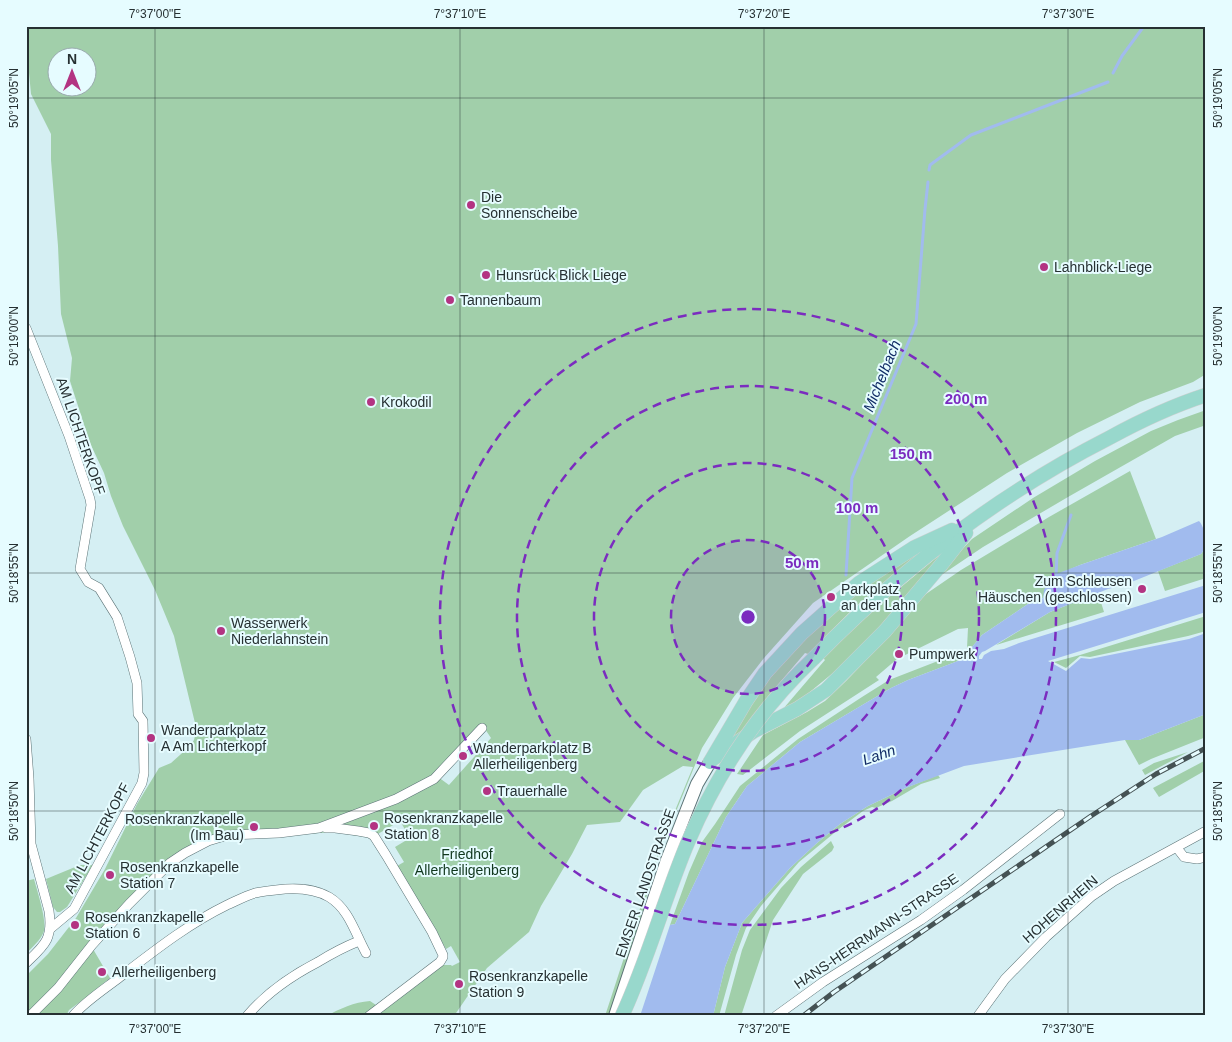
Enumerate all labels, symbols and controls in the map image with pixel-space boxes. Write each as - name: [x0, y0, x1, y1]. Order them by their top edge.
- text: 7°37'00"E: [129, 7, 181, 21]
- text: 7°37'10"E: [434, 7, 486, 21]
- text: 7°37'20"E: [738, 7, 790, 21]
- text: 7°37'30"E: [1042, 7, 1094, 21]
- north arrow: [48, 48, 98, 98]
- text: N: [67, 51, 77, 67]
- text: 50°19'05"N: [7, 68, 21, 128]
- text: 50°19'05"N: [1211, 68, 1225, 128]
- place label: Die Sonnenscheibe: [481, 189, 578, 221]
- marker: Die Sonnenscheibe: [465, 199, 477, 211]
- place label: Lahnblick-Liege: [1054, 259, 1152, 275]
- marker: Lahnblick-Liege: [1038, 261, 1050, 273]
- place label: Hunsrück Blick Liege: [496, 267, 627, 283]
- marker: Hunsrück Blick Liege: [480, 269, 492, 281]
- place label: Tannenbaum: [460, 292, 541, 308]
- marker: Tannenbaum: [444, 294, 456, 306]
- text: 50°19'00"N: [7, 306, 21, 366]
- text: 50°19'00"N: [1211, 306, 1225, 366]
- water label: Michelbach: [859, 337, 904, 414]
- street label: AM LICHTERKOPF: [53, 375, 109, 497]
- text: 200 m: [945, 390, 987, 407]
- place label: Krokodil: [381, 394, 432, 410]
- marker: Krokodil: [365, 396, 377, 408]
- text: 150 m: [890, 445, 932, 462]
- text: 100 m: [836, 499, 878, 516]
- text: 50°18'55"N: [7, 543, 21, 603]
- text: 50°18'55"N: [1211, 543, 1225, 603]
- text: 50 m: [785, 554, 819, 571]
- place label: Zum Schleusen Häuschen (geschlossen): [978, 573, 1132, 605]
- place label: Parkplatz an der Lahn: [841, 581, 916, 613]
- marker: Zum Schleusen Häuschen (geschlossen): [1136, 583, 1148, 595]
- marker: Parkplatz an der Lahn: [825, 591, 837, 603]
- centre of rings: [739, 608, 757, 626]
- place label: Wasserwerk Niederlahnstein: [231, 615, 328, 647]
- marker: Wasserwerk Niederlahnstein: [215, 625, 227, 637]
- place label: Pumpwerk: [909, 646, 976, 662]
- marker: Pumpwerk: [893, 648, 905, 660]
- place label: Wanderparkplatz A Am Lichterkopf: [161, 722, 266, 754]
- marker: Wanderparkplatz A Am Lichterkopf: [145, 732, 157, 744]
- place label: Wanderparkplatz B Allerheiligenberg: [473, 740, 592, 772]
- water label: Lahn: [860, 741, 897, 768]
- marker: Wanderparkplatz B Allerheiligenberg: [457, 750, 469, 762]
- street label: AM LICHTERKOPF: [61, 780, 133, 896]
- text: 50°18'50"N: [7, 781, 21, 841]
- text: 50°18'50"N: [1211, 781, 1225, 841]
- place label: Trauerhalle: [497, 783, 568, 799]
- marker: Trauerhalle: [481, 785, 493, 797]
- street label: EMSER LANDSTRASSE: [612, 806, 678, 960]
- place label: Rosenkranzkapelle Station 8: [384, 810, 503, 842]
- place label: Rosenkranzkapelle (Im Bau): [125, 811, 244, 843]
- marker: Rosenkranzkapelle Station 8: [368, 820, 380, 832]
- marker: Rosenkranzkapelle (Im Bau): [248, 821, 260, 833]
- park label: Friedhof Allerheiligenberg: [415, 846, 519, 878]
- place label: Rosenkranzkapelle Station 7: [120, 859, 239, 891]
- marker: Rosenkranzkapelle Station 7: [104, 869, 116, 881]
- street label: HANS-HERRMANN-STRASSE: [791, 870, 961, 992]
- street label: HOHENRHEIN: [1019, 872, 1101, 946]
- place label: Rosenkranzkapelle Station 6: [85, 909, 204, 941]
- marker: Rosenkranzkapelle Station 6: [69, 919, 81, 931]
- place label: Allerheiligenberg: [112, 964, 216, 980]
- marker: Allerheiligenberg: [96, 966, 108, 978]
- place label: Rosenkranzkapelle Station 9: [469, 968, 588, 1000]
- marker: Rosenkranzkapelle Station 9: [453, 978, 465, 990]
- text: 7°37'00"E: [129, 1022, 181, 1036]
- text: 7°37'10"E: [434, 1022, 486, 1036]
- text: 7°37'20"E: [738, 1022, 790, 1036]
- text: 7°37'30"E: [1042, 1022, 1094, 1036]

